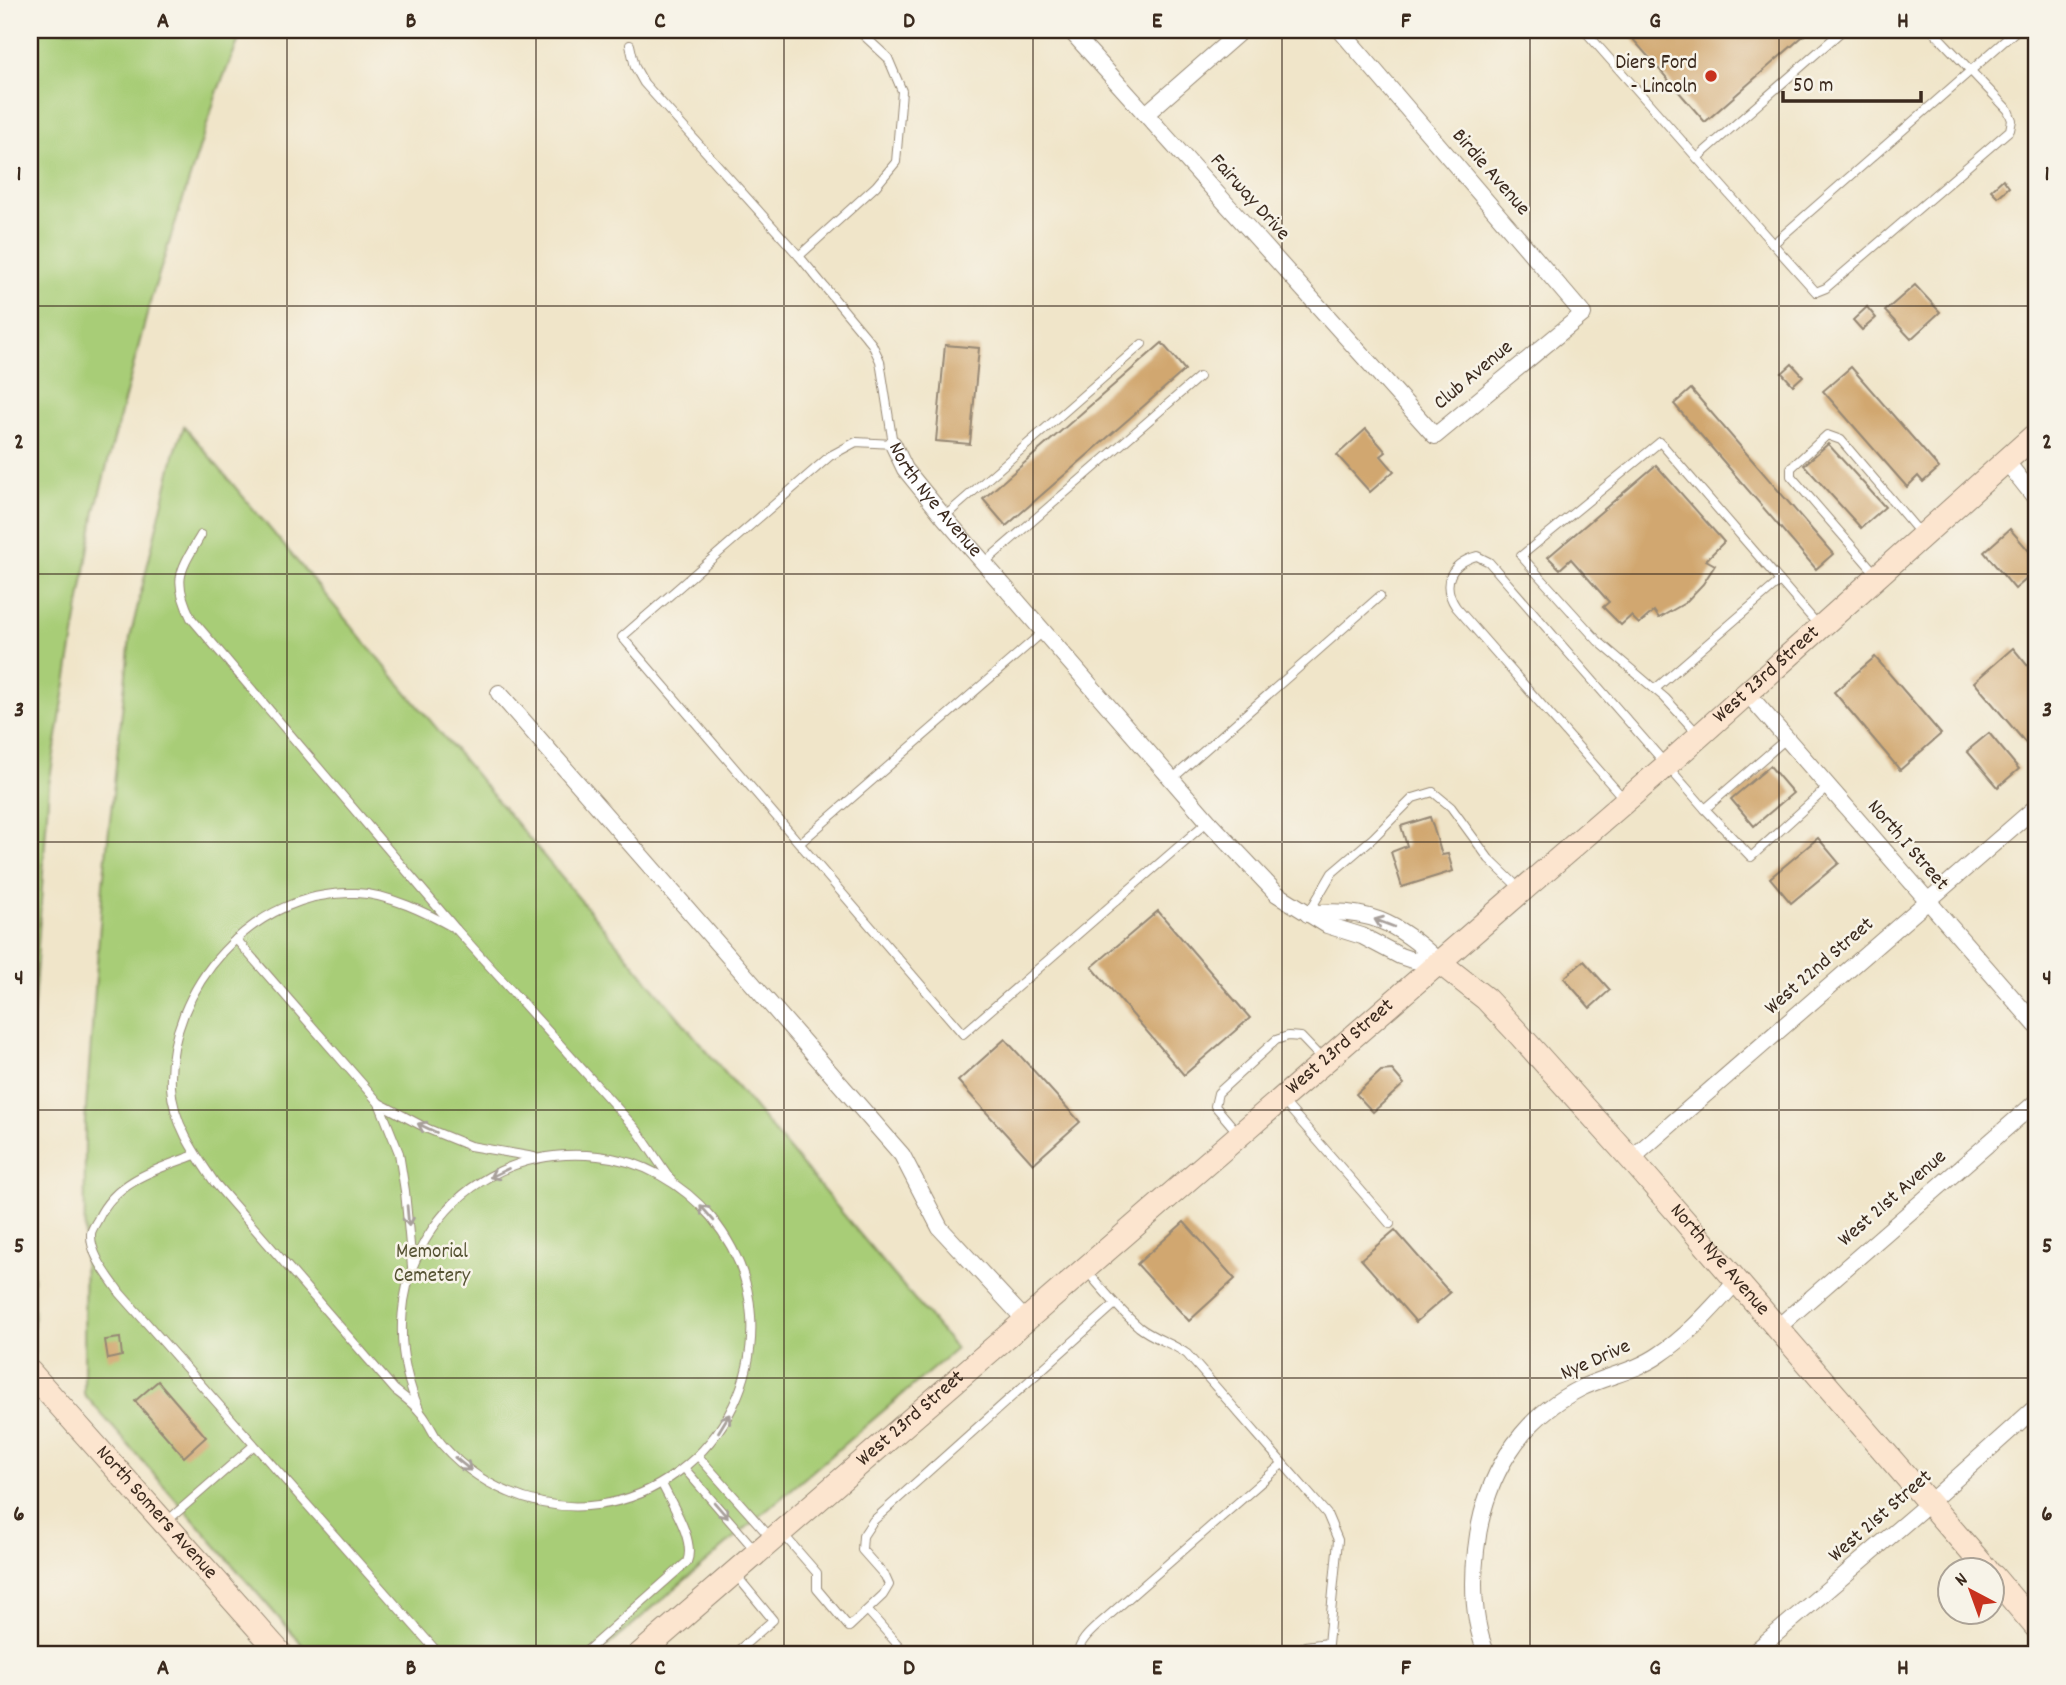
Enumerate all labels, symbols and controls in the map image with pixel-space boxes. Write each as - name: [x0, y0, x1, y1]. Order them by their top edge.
- text: A: [157, 6, 169, 39]
- text: B: [406, 6, 417, 39]
- text: C: [654, 6, 666, 39]
- text: D: [903, 6, 915, 39]
- text: E: [1152, 6, 1163, 39]
- text: F: [1401, 6, 1412, 39]
- text: G: [1649, 6, 1661, 39]
- text: H: [1897, 6, 1909, 39]
- place label: Diers Ford - Lincoln: [1615, 49, 1697, 103]
- scale bar: [1783, 60, 1921, 104]
- marker: Diers Ford - Lincoln: [1703, 68, 1719, 84]
- text: 50 m: [1793, 72, 1833, 102]
- street label: Birdie Avenue: [1444, 123, 1536, 223]
- street label: Fairway Drive: [1202, 148, 1296, 248]
- text: 1: [16, 159, 22, 192]
- text: 1: [2044, 159, 2050, 192]
- street label: Club Avenue: [1428, 334, 1520, 418]
- text: 2: [14, 427, 24, 460]
- text: 2: [2042, 427, 2052, 460]
- street label: North Nye Avenue: [879, 437, 988, 565]
- street label: West 23rd Street: [1707, 619, 1827, 732]
- text: 3: [14, 695, 24, 728]
- text: 3: [2042, 695, 2052, 728]
- street label: North I Street: [1859, 794, 1955, 898]
- street label: West 22nd Street: [1759, 911, 1882, 1023]
- one-way arrow: [1374, 915, 1396, 928]
- text: 4: [14, 963, 24, 996]
- text: 4: [2042, 963, 2052, 996]
- street label: West 23rd Street: [1280, 992, 1402, 1103]
- one-way arrow: [417, 1121, 438, 1134]
- street label: West 21st Avenue: [1832, 1143, 1954, 1255]
- one-way arrow: [489, 1166, 510, 1180]
- street label: North Nye Avenue: [1662, 1198, 1776, 1323]
- one-way arrow: [699, 1204, 715, 1222]
- one-way arrow: [402, 1205, 415, 1227]
- text: 5: [14, 1231, 24, 1264]
- text: 5: [2042, 1231, 2052, 1264]
- park label: Memorial Cemetery: [394, 1238, 471, 1292]
- street label: Nye Drive: [1556, 1332, 1636, 1390]
- street label: West 23rd Street: [850, 1364, 972, 1475]
- one-way arrow: [717, 1414, 732, 1433]
- street label: North Somers Avenue: [88, 1439, 224, 1587]
- one-way arrow: [453, 1456, 471, 1472]
- street label: West 21st Street: [1823, 1463, 1940, 1571]
- text: 6: [13, 1499, 25, 1532]
- text: 6: [2041, 1499, 2053, 1532]
- one-way arrow: [713, 1501, 729, 1519]
- north arrow: [1937, 1556, 2007, 1626]
- text: N: [1950, 1568, 1975, 1594]
- text: A: [157, 1653, 169, 1685]
- text: B: [406, 1653, 417, 1685]
- text: C: [654, 1653, 666, 1685]
- text: D: [903, 1653, 915, 1685]
- text: E: [1152, 1653, 1163, 1685]
- text: F: [1401, 1653, 1412, 1685]
- text: G: [1649, 1653, 1661, 1685]
- text: H: [1897, 1653, 1909, 1685]

